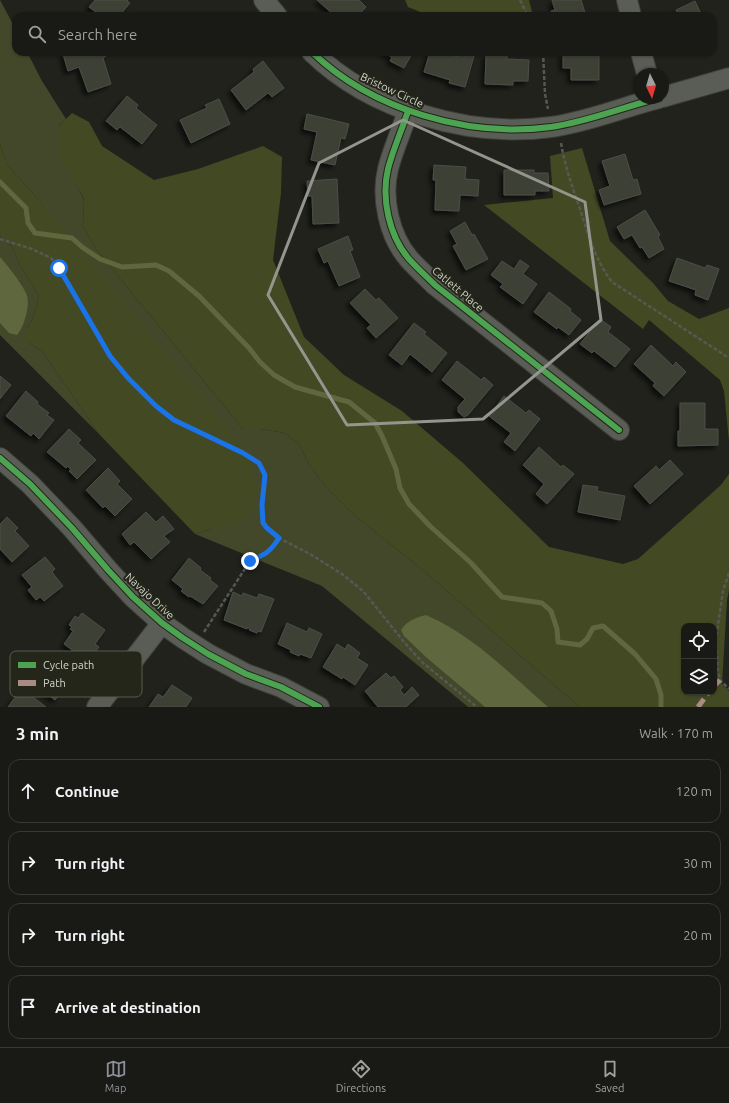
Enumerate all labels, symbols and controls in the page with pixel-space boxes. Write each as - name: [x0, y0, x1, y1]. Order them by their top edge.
- search box: [12, 12, 717, 56]
- icon: search: [26, 23, 48, 45]
- text: Search here: [58, 26, 137, 43]
- north arrow: [633, 68, 669, 104]
- street label: Bristow Circle: [359, 70, 425, 110]
- route start: [50, 259, 68, 277]
- street label: Catlett Place: [430, 264, 486, 314]
- route end: [241, 552, 259, 570]
- street label: Navajo Drive: [123, 570, 177, 622]
- map controls: [681, 623, 717, 695]
- button: locate: [681, 623, 717, 659]
- legend: [10, 651, 142, 697]
- text: Cycle path: [43, 659, 94, 671]
- button: layers: [681, 659, 717, 695]
- text: Path: [43, 677, 66, 689]
- text: 3 min: [16, 724, 59, 743]
- text: Walk · 170 m: [639, 726, 713, 740]
- icon: ahead: [17, 780, 39, 802]
- text: Continue: [55, 783, 119, 800]
- text: 120 m: [676, 784, 712, 798]
- icon: right: [17, 852, 39, 874]
- text: Turn right: [55, 855, 125, 872]
- text: 30 m: [683, 856, 712, 870]
- icon: right: [17, 924, 39, 946]
- text: Turn right: [55, 927, 125, 944]
- text: 20 m: [683, 928, 712, 942]
- icon: arrive: [17, 996, 39, 1018]
- text: Arrive at destination: [55, 999, 201, 1016]
- tab: Map: [105, 1058, 127, 1094]
- tab: Directions: [336, 1058, 386, 1094]
- tab: Saved: [595, 1058, 624, 1094]

